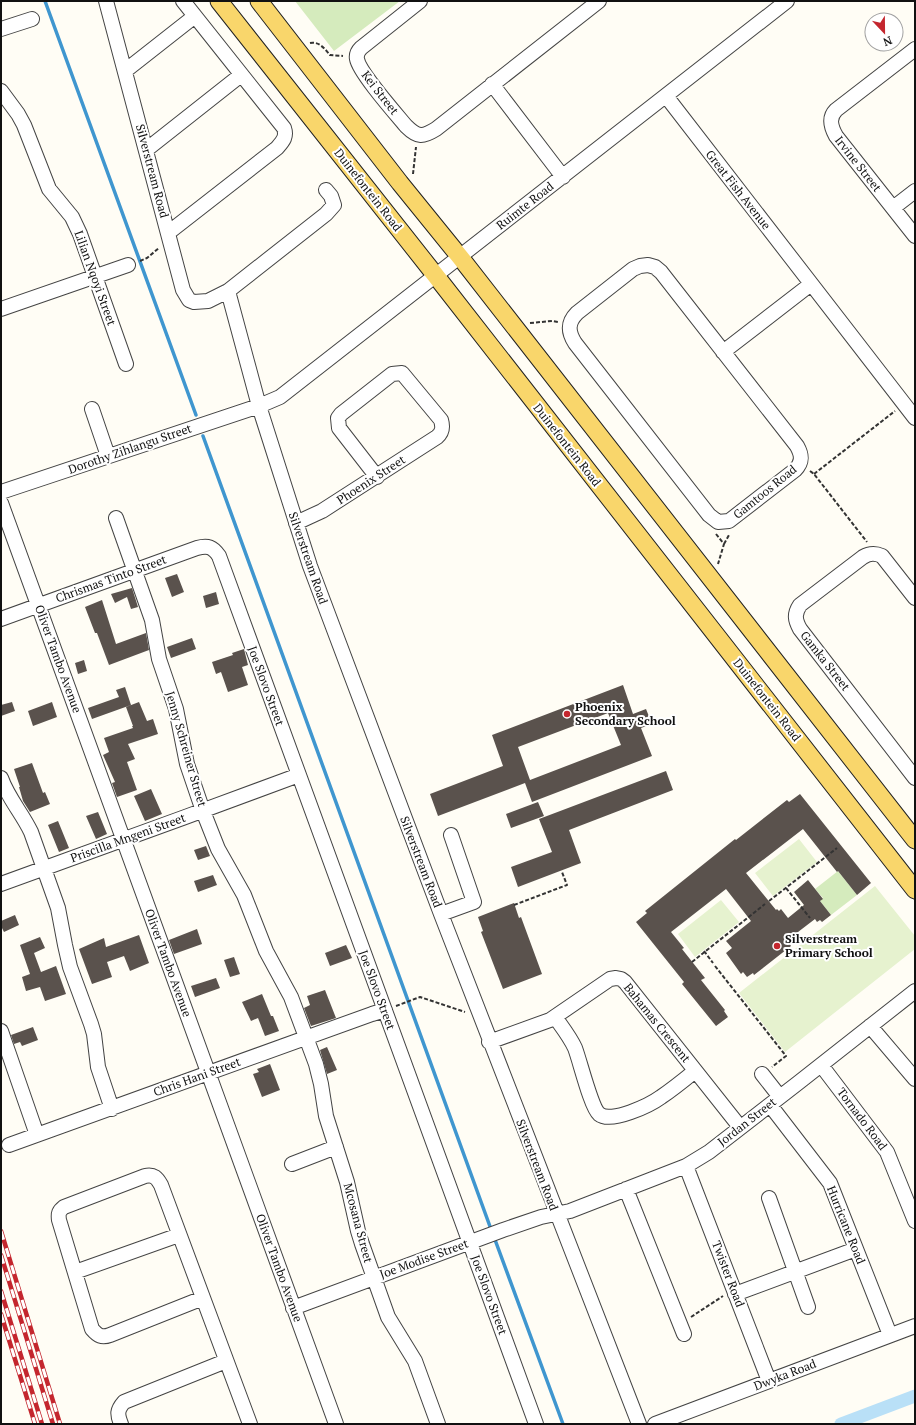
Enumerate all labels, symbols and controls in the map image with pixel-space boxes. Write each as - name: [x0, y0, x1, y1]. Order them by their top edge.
- north arrow: [864, 12, 904, 52]
- text: N: [881, 33, 894, 50]
- street label: Kei Street: [359, 68, 403, 118]
- street label: Silverstream Road: [133, 122, 172, 220]
- street label: Irvine Street: [832, 133, 885, 195]
- street label: Duinefontein Road: [331, 145, 406, 234]
- street label: Great Fish Avenue: [703, 147, 774, 232]
- street label: Ruimte Road: [493, 178, 557, 233]
- street label: Lilian Nqoyi Street: [71, 228, 120, 328]
- street label: Duinefontein Road: [530, 400, 605, 489]
- street label: Dorothy Zihlangu Street: [66, 420, 194, 477]
- street label: Phoenix Street: [334, 452, 408, 507]
- street label: Gamtoos Road: [730, 461, 800, 522]
- street label: Silverstream Road: [286, 510, 331, 606]
- street label: Chrismas Tinto Street: [53, 551, 169, 606]
- street label: Oliver Tambo Avenue: [32, 603, 85, 715]
- street label: Gamka Street: [797, 628, 854, 694]
- street label: Joe Slovo Street: [245, 644, 288, 728]
- street label: Duinefontein Road: [730, 655, 805, 744]
- street label: Jenny Schreiner Street: [163, 689, 210, 809]
- place label: Phoenix Secondary School: [575, 699, 676, 728]
- marker: Phoenix Secondary School: [562, 709, 572, 719]
- street label: Priscilla Mngeni Street: [68, 810, 188, 865]
- street label: Silverstream Road: [397, 814, 446, 910]
- street label: Oliver Tambo Avenue: [142, 907, 195, 1019]
- place label: Silverstream Primary School: [785, 931, 873, 960]
- marker: Silverstream Primary School: [772, 941, 782, 951]
- street label: Joe Slovo Street: [356, 948, 399, 1032]
- street label: Bahamas Crescent: [621, 980, 694, 1066]
- street label: Chris Hani Street: [151, 1054, 243, 1099]
- street label: Tornado Road: [834, 1085, 891, 1153]
- street label: Jordan Street: [714, 1094, 779, 1149]
- street label: Silverstream Road: [513, 1117, 562, 1213]
- street label: Mcosana Street: [341, 1181, 376, 1265]
- street label: Hurricane Road: [824, 1184, 869, 1266]
- street label: Oliver Tambo Avenue: [253, 1212, 306, 1324]
- street label: Joe Modise Street: [377, 1235, 471, 1282]
- street label: Twister Road: [709, 1239, 748, 1309]
- street label: Joe Slovo Street: [468, 1253, 511, 1337]
- street label: Dwyka Road: [752, 1356, 818, 1393]

